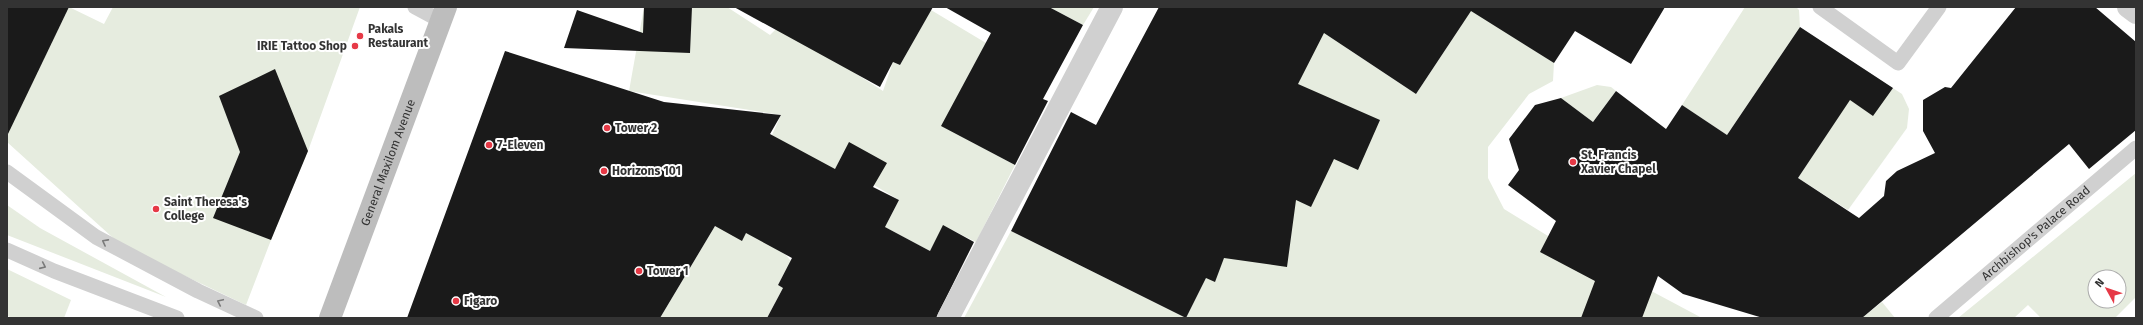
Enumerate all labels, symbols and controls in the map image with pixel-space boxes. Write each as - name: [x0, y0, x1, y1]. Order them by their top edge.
- place label: Pakals Restaurant: [368, 22, 428, 50]
- marker: Pakals Restaurant: [355, 31, 365, 41]
- place label: IRIE Tattoo Shop: [257, 39, 347, 53]
- marker: IRIE Tattoo Shop: [350, 41, 360, 51]
- street label: General Maxilom Avenue: [358, 97, 418, 228]
- place label: Tower 2: [615, 121, 657, 135]
- marker: Tower 2: [602, 123, 612, 133]
- place label: 7-Eleven: [497, 138, 543, 152]
- marker: 7-Eleven: [484, 140, 494, 150]
- place label: St. Francis Xavier Chapel: [1580, 148, 1656, 176]
- marker: St. Francis Xavier Chapel: [1568, 157, 1578, 167]
- place label: Horizons 101: [612, 164, 681, 178]
- marker: Horizons 101: [599, 166, 609, 176]
- street label: Archbishop's Palace Road: [1979, 183, 2093, 283]
- place label: Saint Theresa's College: [164, 195, 247, 223]
- marker: Saint Theresa's College: [151, 204, 161, 214]
- one-way arrow: [102, 239, 109, 246]
- one-way arrow: [38, 261, 46, 269]
- place label: Tower 1: [647, 264, 689, 278]
- marker: Tower 1: [634, 266, 644, 276]
- north arrow: [2087, 269, 2127, 309]
- text: N: [2092, 276, 2107, 290]
- place label: Figaro: [464, 294, 497, 308]
- marker: Figaro: [451, 296, 461, 306]
- one-way arrow: [217, 298, 224, 306]

